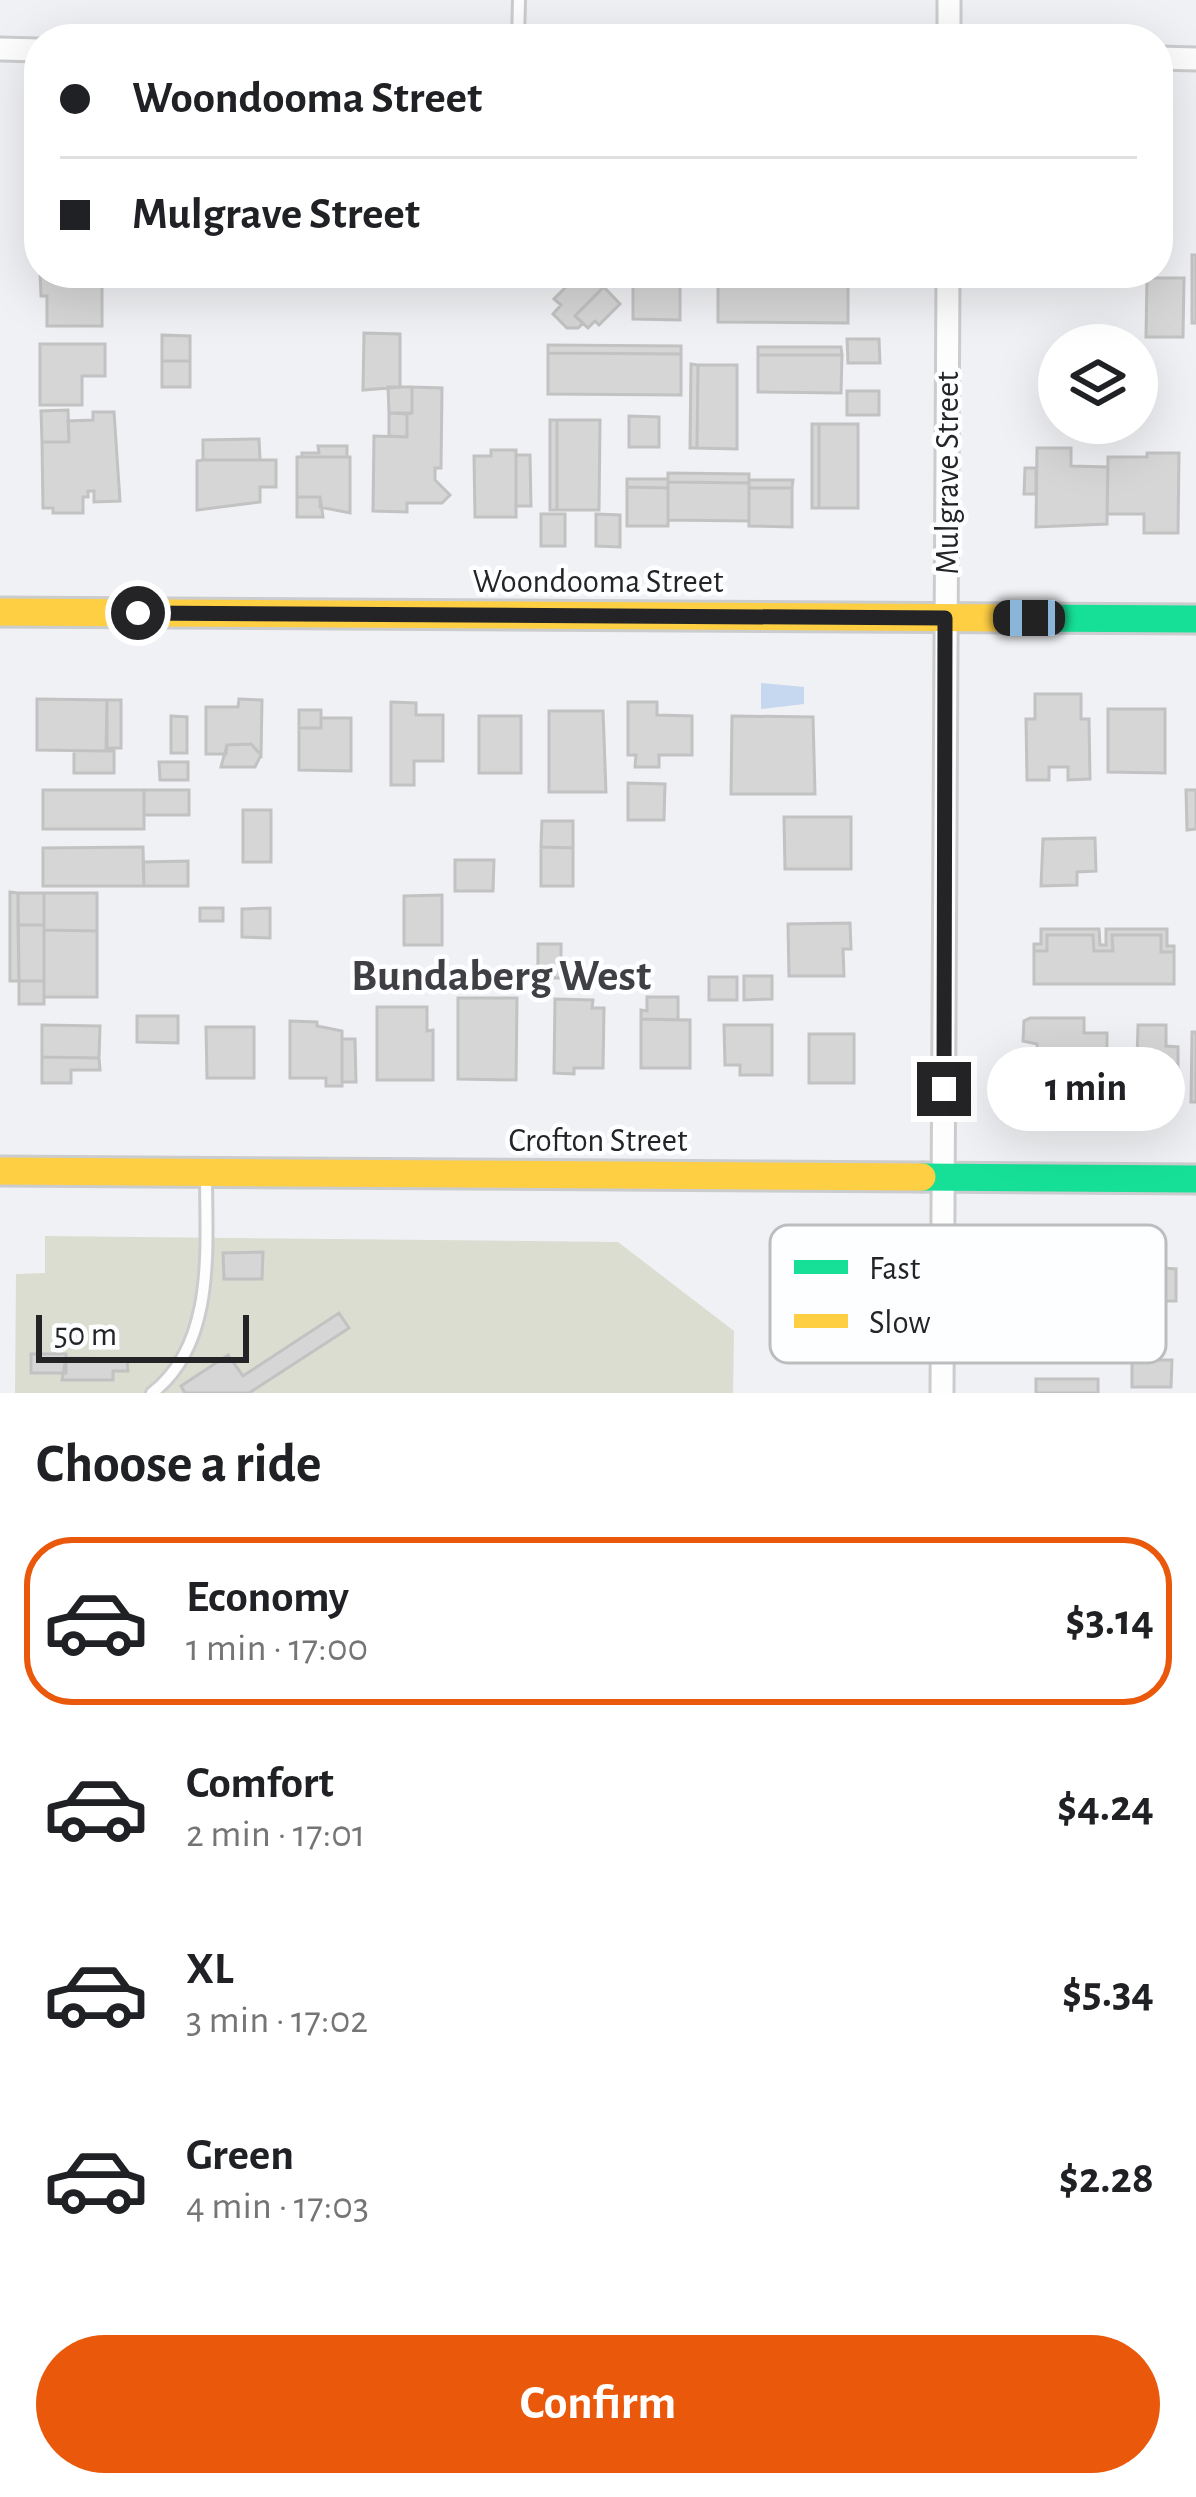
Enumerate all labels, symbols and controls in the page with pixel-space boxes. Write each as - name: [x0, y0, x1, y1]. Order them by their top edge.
- text: Woondooma Street: [132, 76, 482, 121]
- text: Mulgrave Street: [132, 192, 420, 237]
- map controls: [1038, 324, 1158, 444]
- button: layers: [1038, 324, 1158, 444]
- street label: Mulgrave Street: [932, 371, 965, 575]
- street label: Woondooma Street: [472, 566, 724, 599]
- route start: [111, 586, 165, 640]
- car: [993, 600, 1065, 636]
- district label: Bundaberg West: [351, 954, 651, 999]
- callout: 1 min: [986, 1047, 1184, 1131]
- route end: [917, 1062, 971, 1116]
- text: 1 min: [1045, 1069, 1127, 1108]
- street label: Crofton Street: [508, 1125, 688, 1158]
- legend: [770, 1225, 1166, 1363]
- text: Fast: [869, 1253, 921, 1286]
- text: Slow: [869, 1307, 930, 1340]
- scale bar: [36, 1309, 249, 1362]
- text: 50 m: [54, 1319, 117, 1352]
- text: Choose a ride: [36, 1438, 322, 1492]
- icon: car: [42, 1567, 150, 1675]
- text: Economy: [186, 1575, 349, 1620]
- text: $3.14: [1065, 1598, 1154, 1643]
- text: 1 min · 17:00: [186, 1629, 368, 1668]
- icon: car: [42, 1753, 150, 1861]
- text: Comfort: [186, 1761, 334, 1806]
- text: $4.24: [1057, 1784, 1154, 1829]
- text: 2 min · 17:01: [186, 1815, 365, 1854]
- icon: car: [42, 1939, 150, 2047]
- text: XL: [186, 1947, 234, 1992]
- text: $5.34: [1062, 1970, 1154, 2015]
- text: 3 min · 17:02: [186, 2001, 368, 2040]
- icon: car: [42, 2125, 150, 2233]
- text: Green: [186, 2133, 294, 2178]
- text: $2.28: [1059, 2156, 1154, 2201]
- text: 4 min · 17:03: [186, 2187, 369, 2226]
- button: Confirm: [36, 2335, 1160, 2473]

